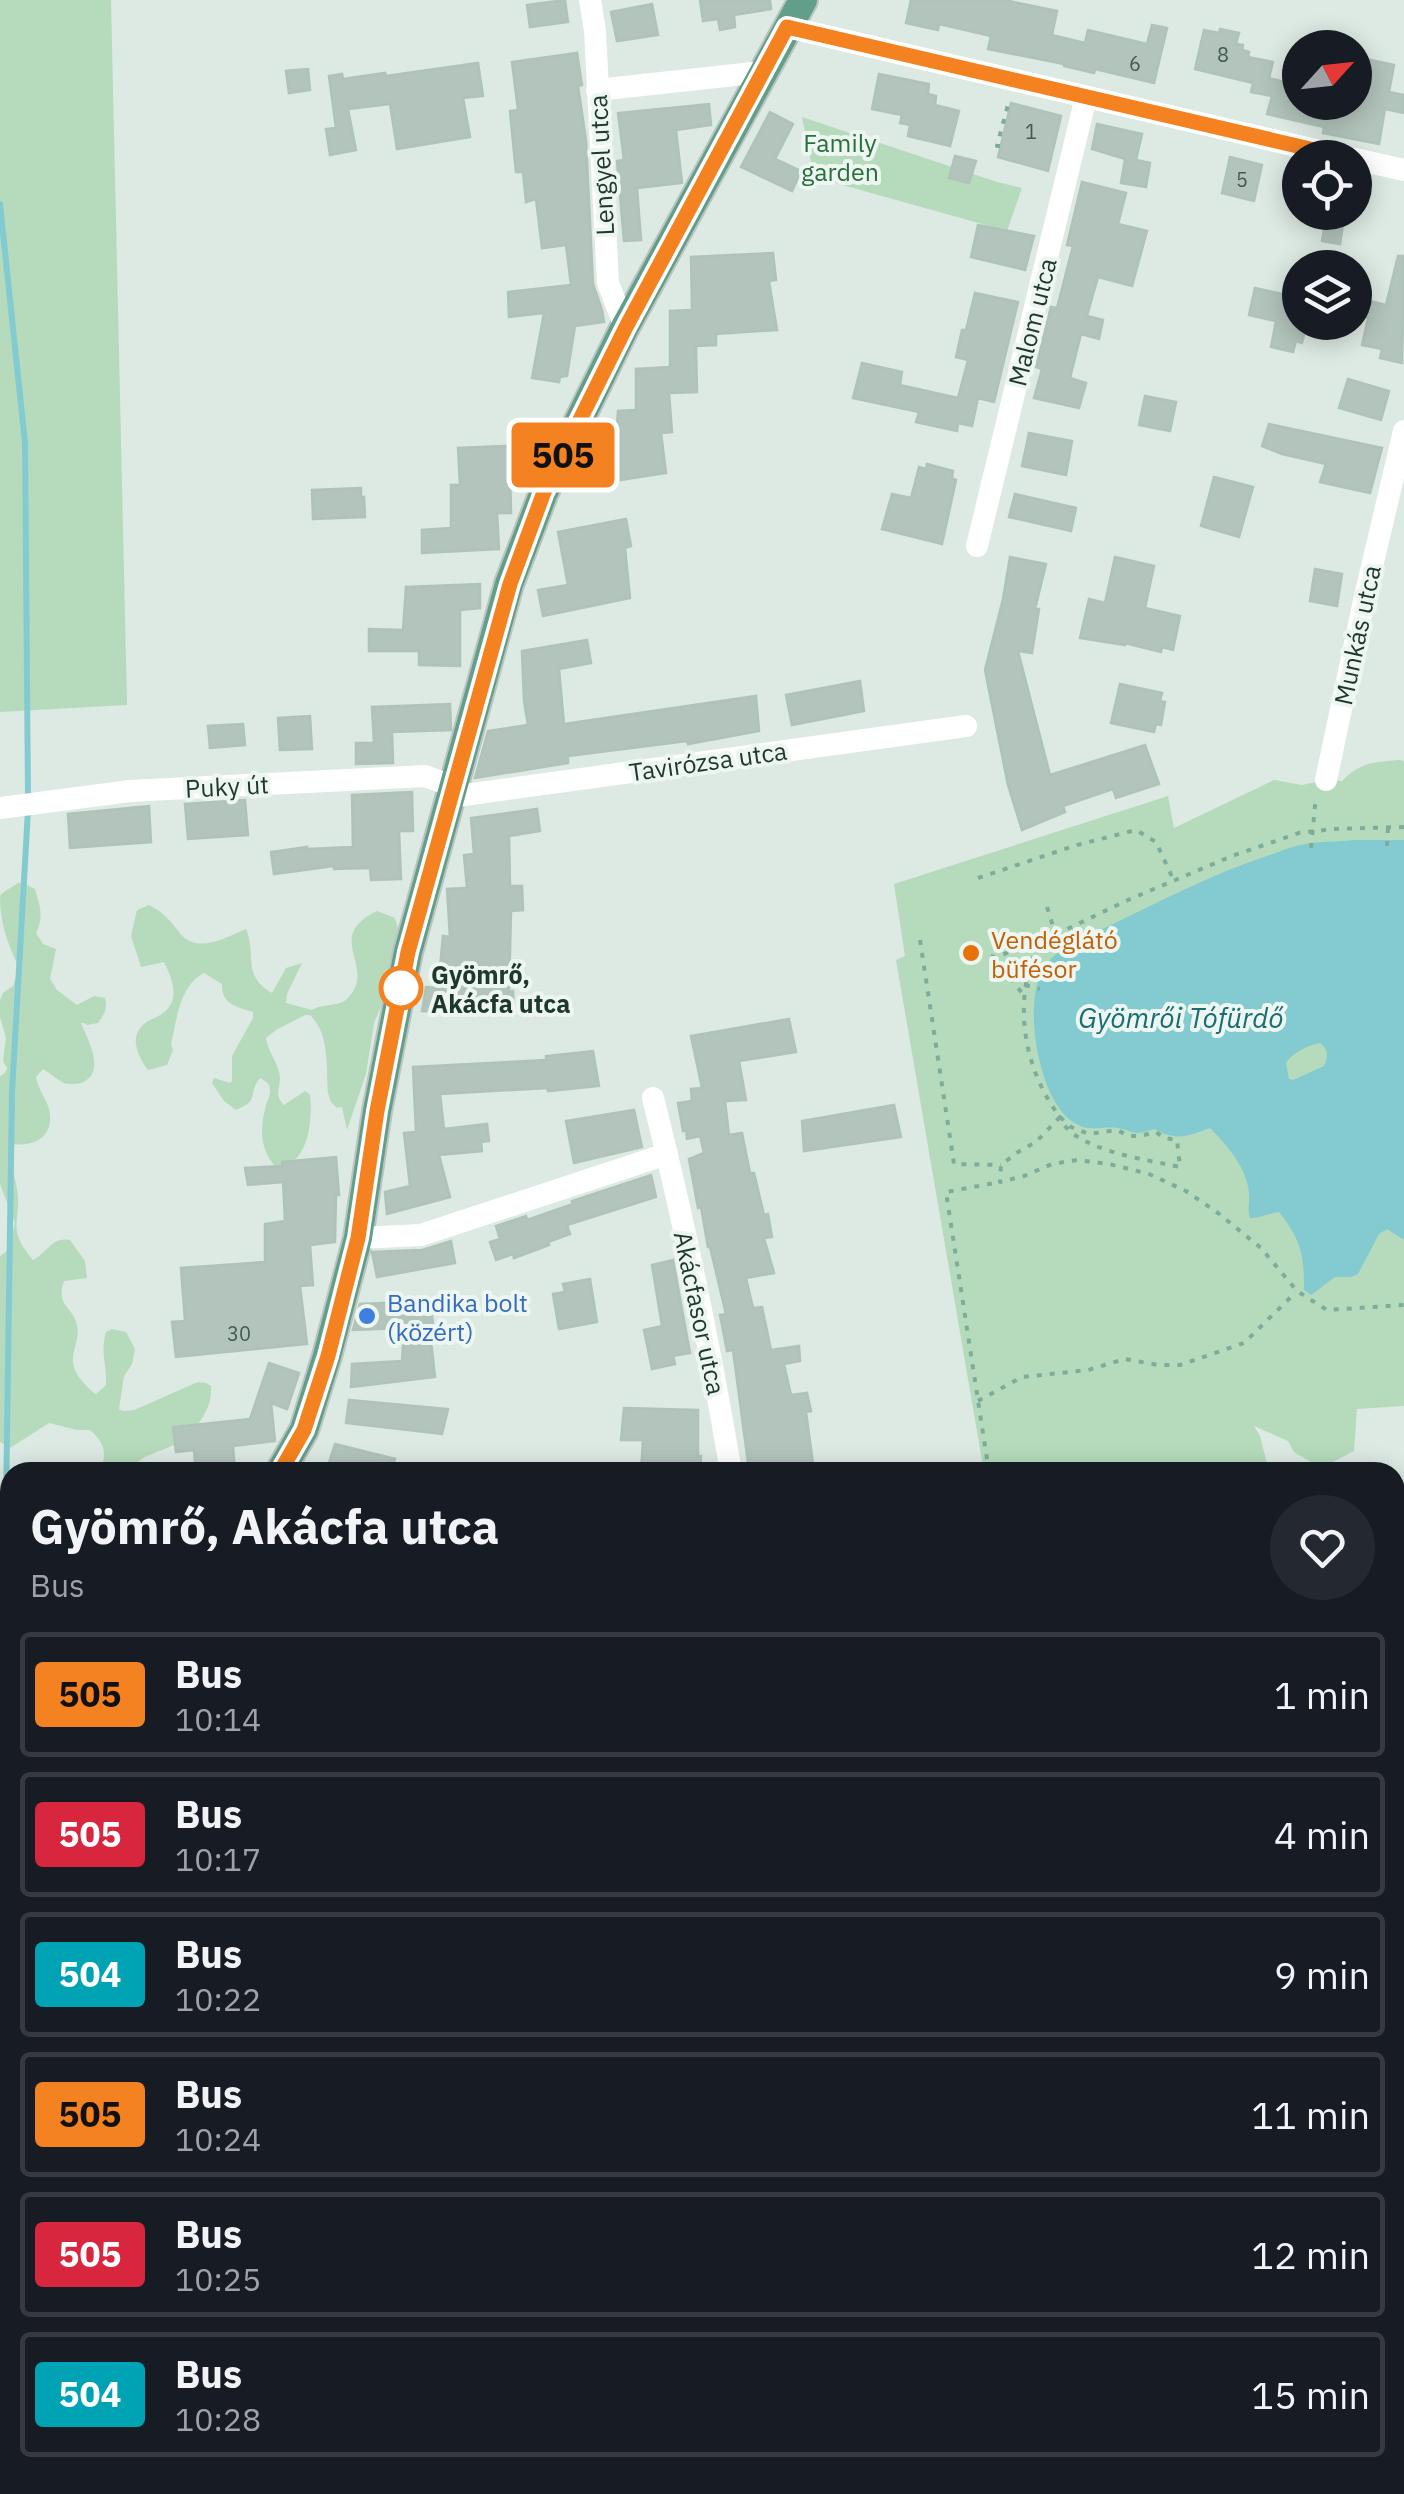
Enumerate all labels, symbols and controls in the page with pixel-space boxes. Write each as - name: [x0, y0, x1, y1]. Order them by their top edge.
- north arrow: [1282, 30, 1372, 120]
- map controls: [1282, 30, 1372, 340]
- house number: 8: [1217, 41, 1229, 68]
- house number: 6: [1129, 50, 1141, 77]
- street label: Lengyel utca: [581, 94, 621, 236]
- house number: 1: [1025, 118, 1037, 145]
- park label: Family garden: [801, 126, 879, 188]
- button: locate: [1282, 140, 1372, 230]
- house number: 5: [1236, 166, 1248, 193]
- button: layers: [1282, 250, 1372, 340]
- street label: Malom utca: [1000, 254, 1064, 390]
- line badge: 505: [506, 422, 620, 488]
- text: 505: [531, 432, 595, 478]
- street label: Munkás utca: [1326, 562, 1388, 708]
- street label: Tavirózsa utca: [627, 734, 789, 788]
- street label: Puky út: [184, 767, 270, 805]
- place label: Vendéglátó büfésor: [991, 923, 1118, 985]
- marker: Vendéglátó büfésor: [960, 942, 982, 964]
- place label: Gyömrő, Akácfa utca: [431, 958, 570, 1020]
- marker: Gyömrő, Akácfa utca: [380, 967, 422, 1009]
- water label: Gyömrői Tófürdő: [1078, 999, 1284, 1036]
- street label: Akácfasor utca: [667, 1228, 733, 1398]
- place label: Bandika bolt (közért): [387, 1286, 528, 1348]
- marker: Bandika bolt (közért): [356, 1305, 378, 1327]
- house number: 30: [227, 1320, 251, 1347]
- text: Gyömrő, Akácfa utca: [30, 1495, 499, 1557]
- button: heart: [1270, 1495, 1375, 1600]
- text: Bus: [30, 1564, 85, 1606]
- text: Bus: [175, 1649, 242, 1698]
- text: 1 min: [1274, 1670, 1370, 1719]
- text: 505: [58, 1671, 122, 1717]
- text: 10:14: [175, 1698, 261, 1740]
- text: Bus: [175, 1789, 242, 1838]
- text: 4 min: [1274, 1810, 1370, 1859]
- text: 505: [58, 1811, 122, 1857]
- text: 10:17: [175, 1838, 261, 1880]
- text: Bus: [175, 1929, 242, 1978]
- text: 9 min: [1274, 1950, 1370, 1999]
- text: 504: [58, 1951, 122, 1997]
- text: 10:22: [175, 1978, 261, 2020]
- text: Bus: [175, 2069, 242, 2118]
- text: 11 min: [1251, 2090, 1370, 2139]
- text: 505: [58, 2091, 122, 2137]
- text: 10:24: [175, 2118, 261, 2160]
- text: Bus: [175, 2209, 242, 2258]
- text: 12 min: [1251, 2230, 1370, 2279]
- text: 505: [58, 2231, 122, 2277]
- text: 10:25: [175, 2258, 261, 2300]
- text: Bus: [175, 2349, 242, 2398]
- text: 15 min: [1251, 2370, 1370, 2419]
- text: 504: [58, 2371, 122, 2417]
- text: 10:28: [175, 2398, 261, 2440]

